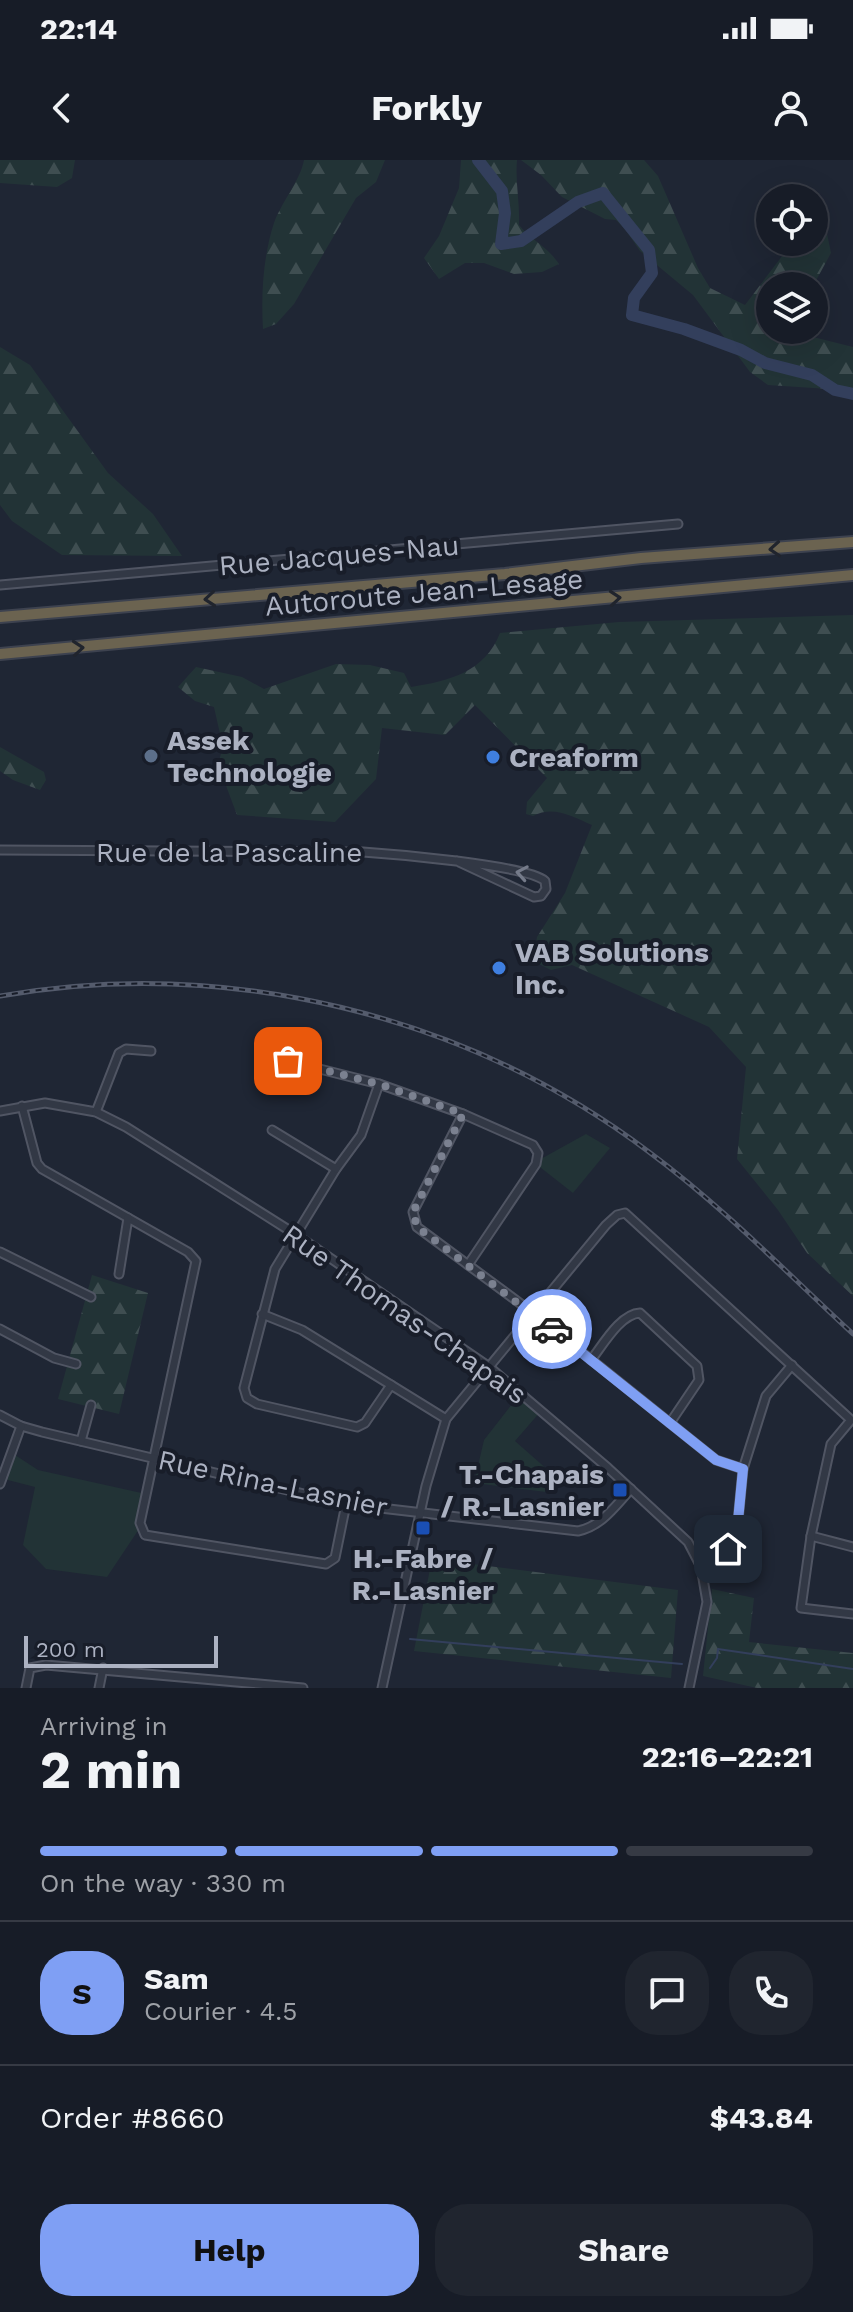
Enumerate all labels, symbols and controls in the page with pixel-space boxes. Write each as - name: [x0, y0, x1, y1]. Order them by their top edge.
- text: 22:14: [40, 11, 117, 46]
- icon: back: [40, 86, 84, 130]
- icon: person: [769, 86, 813, 130]
- text: Forkly: [371, 87, 482, 129]
- map controls: [756, 184, 828, 344]
- button: locate: [756, 184, 828, 256]
- button: layers: [756, 272, 828, 344]
- street label: Rue Jacques-Nau: [218, 529, 461, 582]
- one-way arrow: [768, 540, 781, 557]
- street label: Autoroute Jean-Lesage: [264, 562, 584, 623]
- one-way arrow: [609, 590, 622, 607]
- one-way arrow: [203, 591, 216, 608]
- one-way arrow: [72, 640, 85, 657]
- place label: Assek Technologie: [167, 724, 332, 789]
- place label: Creaform: [509, 741, 639, 774]
- marker: Assek Technologie: [142, 747, 160, 765]
- marker: Creaform: [484, 748, 502, 766]
- street label: Rue de la Pascaline: [96, 836, 362, 869]
- one-way arrow: [515, 865, 528, 882]
- place label: VAB Solutions Inc.: [515, 936, 709, 1001]
- marker: VAB Solutions Inc.: [490, 959, 508, 977]
- pin: [254, 1027, 322, 1095]
- icon: bag: [266, 1039, 310, 1083]
- street label: Rue Thomas-Chapais: [276, 1218, 533, 1411]
- courier: [512, 1289, 592, 1369]
- icon: car: [530, 1307, 574, 1351]
- street label: Rue Rina-Lasnier: [155, 1443, 391, 1524]
- place label: T.-Chapais / R.-Lasnier: [441, 1458, 604, 1523]
- marker: T.-Chapais / R.-Lasnier: [611, 1481, 629, 1499]
- pin: [694, 1515, 762, 1583]
- marker: H.-Fabre / R.-Lasnier: [414, 1519, 432, 1537]
- icon: home: [706, 1527, 750, 1571]
- place label: H.-Fabre / R.-Lasnier: [352, 1542, 494, 1607]
- scale bar: [24, 1632, 218, 1668]
- text: 200 m: [36, 1637, 105, 1662]
- text: Arriving in: [40, 1711, 168, 1741]
- text: 22:16–22:21: [642, 1739, 813, 1774]
- text: 2 min: [40, 1740, 182, 1801]
- text: On the way · 330 m: [40, 1868, 286, 1898]
- button: chat: [625, 1951, 709, 2035]
- button: phone: [729, 1951, 813, 2035]
- text: Sam: [144, 1961, 209, 1996]
- text: S: [72, 1976, 92, 2011]
- text: Courier · 4.5: [144, 1996, 297, 2026]
- text: Order #8660: [40, 2100, 225, 2135]
- text: $43.84: [710, 2100, 813, 2135]
- button: Help: [40, 2204, 419, 2296]
- button: Share: [435, 2204, 813, 2296]

